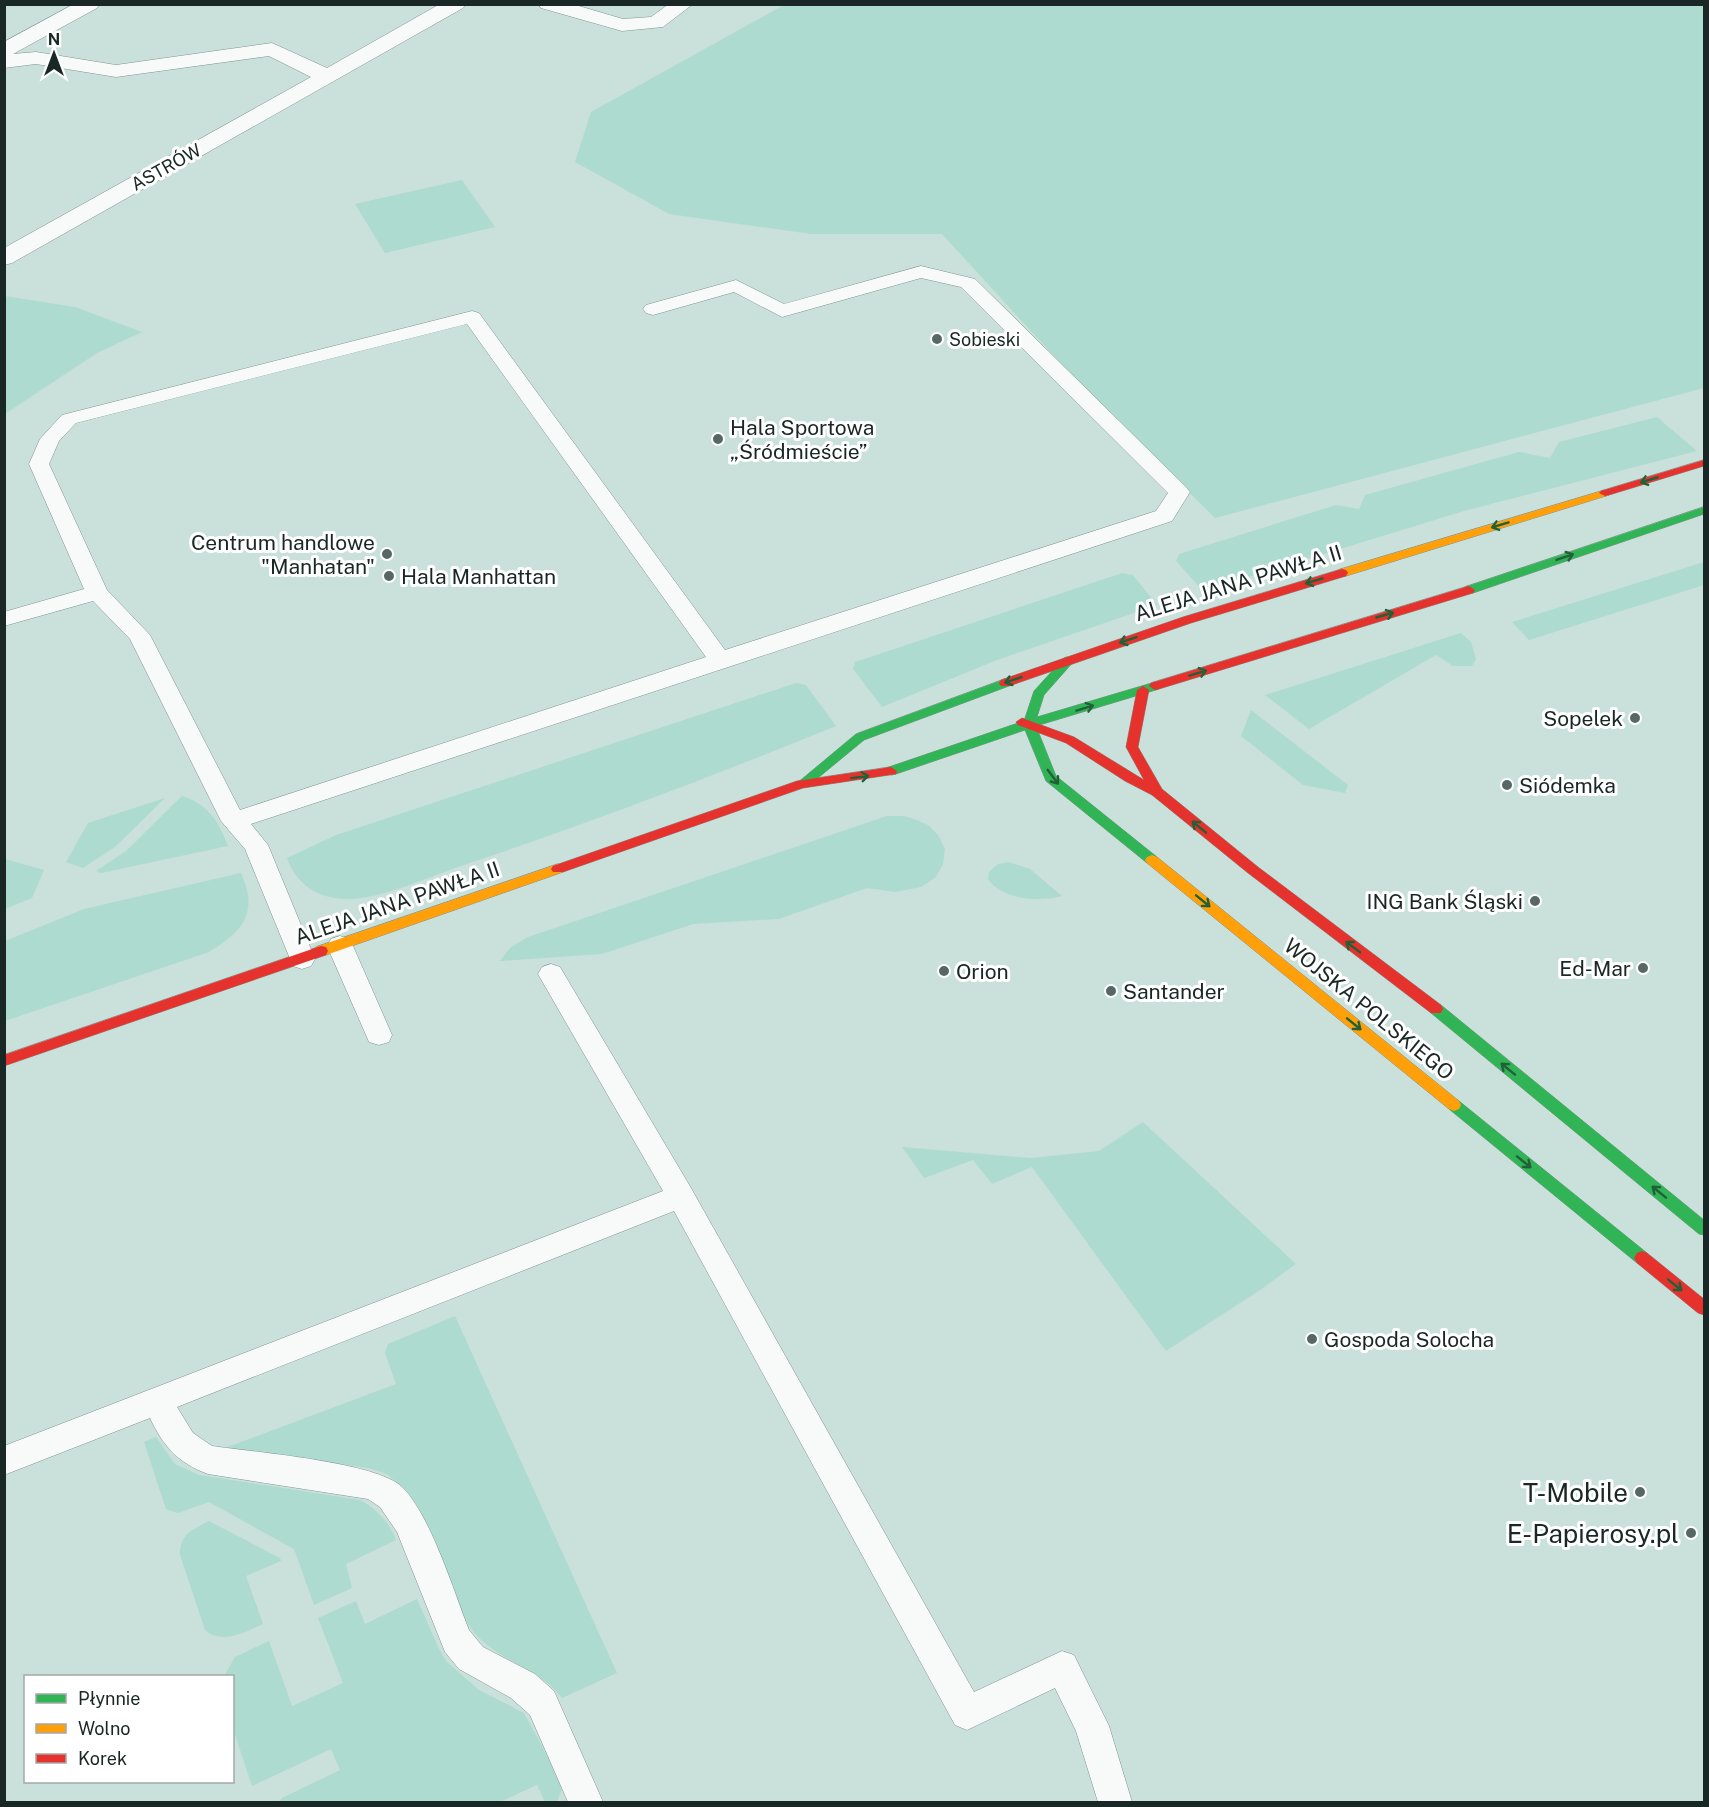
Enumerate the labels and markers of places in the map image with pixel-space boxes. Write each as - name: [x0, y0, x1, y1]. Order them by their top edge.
- place label: Sobieski: [949, 329, 1020, 350]
- marker: Sobieski: [930, 332, 944, 346]
- place label: Hala Sportowa „Śródmieście”: [730, 415, 874, 464]
- marker: Hala Sportowa „Śródmieście”: [711, 432, 725, 446]
- place label: Centrum handlowe "Manhatan": [191, 530, 375, 579]
- marker: Centrum handlowe "Manhatan": [380, 547, 394, 561]
- place label: Hala Manhattan: [401, 564, 556, 589]
- marker: Hala Manhattan: [382, 569, 396, 583]
- place label: Sopelek: [1543, 706, 1623, 731]
- marker: Sopelek: [1628, 711, 1642, 725]
- place label: Siódemka: [1519, 773, 1616, 798]
- marker: Siódemka: [1500, 778, 1514, 792]
- place label: ING Bank Śląski: [1367, 889, 1523, 914]
- marker: ING Bank Śląski: [1528, 894, 1542, 908]
- place label: Ed-Mar: [1559, 956, 1631, 981]
- place label: Orion: [956, 959, 1009, 984]
- marker: Ed-Mar: [1636, 961, 1650, 975]
- marker: Orion: [937, 964, 951, 978]
- place label: Santander: [1123, 979, 1225, 1004]
- marker: Santander: [1104, 984, 1118, 998]
- place label: Gospoda Solocha: [1324, 1327, 1494, 1352]
- marker: Gospoda Solocha: [1305, 1332, 1319, 1346]
- place label: T-Mobile: [1523, 1477, 1628, 1508]
- marker: T-Mobile: [1633, 1485, 1647, 1499]
- place label: E-Papierosy.pl: [1507, 1518, 1679, 1549]
- marker: E-Papierosy.pl: [1684, 1526, 1698, 1540]

